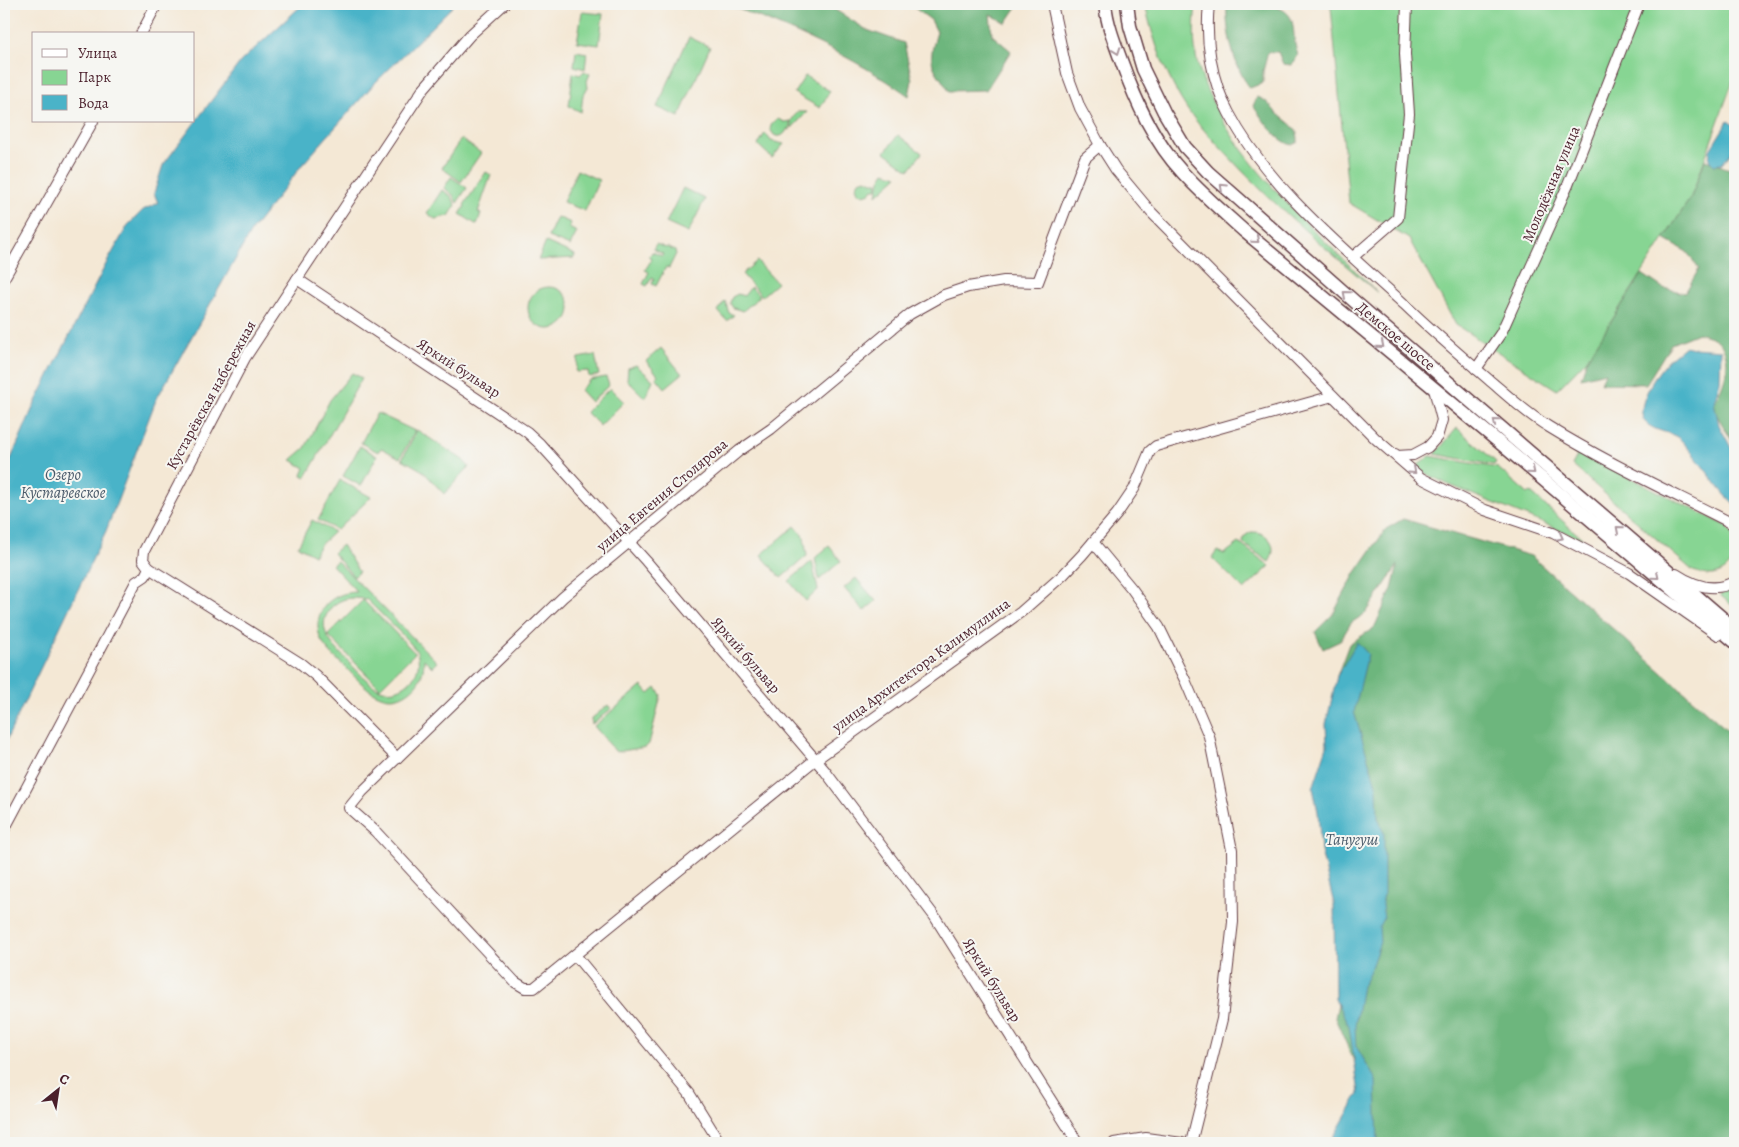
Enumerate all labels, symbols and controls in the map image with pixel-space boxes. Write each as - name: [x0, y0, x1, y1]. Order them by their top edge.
- legend: [32, 32, 195, 122]
- text: Улица: [78, 43, 117, 63]
- one-way arrow: [1111, 46, 1121, 55]
- text: Парк: [78, 67, 111, 87]
- text: Вода: [78, 93, 109, 113]
- street label: Молодёжная улица: [1517, 123, 1585, 245]
- one-way arrow: [1220, 184, 1229, 193]
- one-way arrow: [1250, 235, 1259, 243]
- one-way arrow: [1342, 291, 1351, 300]
- street label: Демское шоссе: [1352, 297, 1440, 375]
- street label: Кустарёвская набережная: [162, 317, 260, 473]
- street label: Яркий бульвар: [413, 334, 505, 403]
- one-way arrow: [1375, 339, 1384, 348]
- one-way arrow: [1493, 420, 1502, 428]
- street label: улица Евгения Столярова: [591, 434, 732, 556]
- water label: Озеро Кустаревское: [21, 464, 106, 504]
- one-way arrow: [1407, 465, 1416, 474]
- one-way arrow: [1527, 465, 1536, 474]
- one-way arrow: [1615, 526, 1624, 535]
- one-way arrow: [1555, 531, 1564, 541]
- one-way arrow: [1651, 570, 1660, 579]
- street label: улица Архитектора Калимуллина: [827, 594, 1014, 737]
- street label: Яркий бульвар: [707, 612, 785, 698]
- water label: Танугуш: [1326, 829, 1379, 851]
- street label: Яркий бульвар: [958, 934, 1026, 1026]
- north arrow: [32, 1064, 82, 1114]
- text: С: [56, 1069, 73, 1090]

